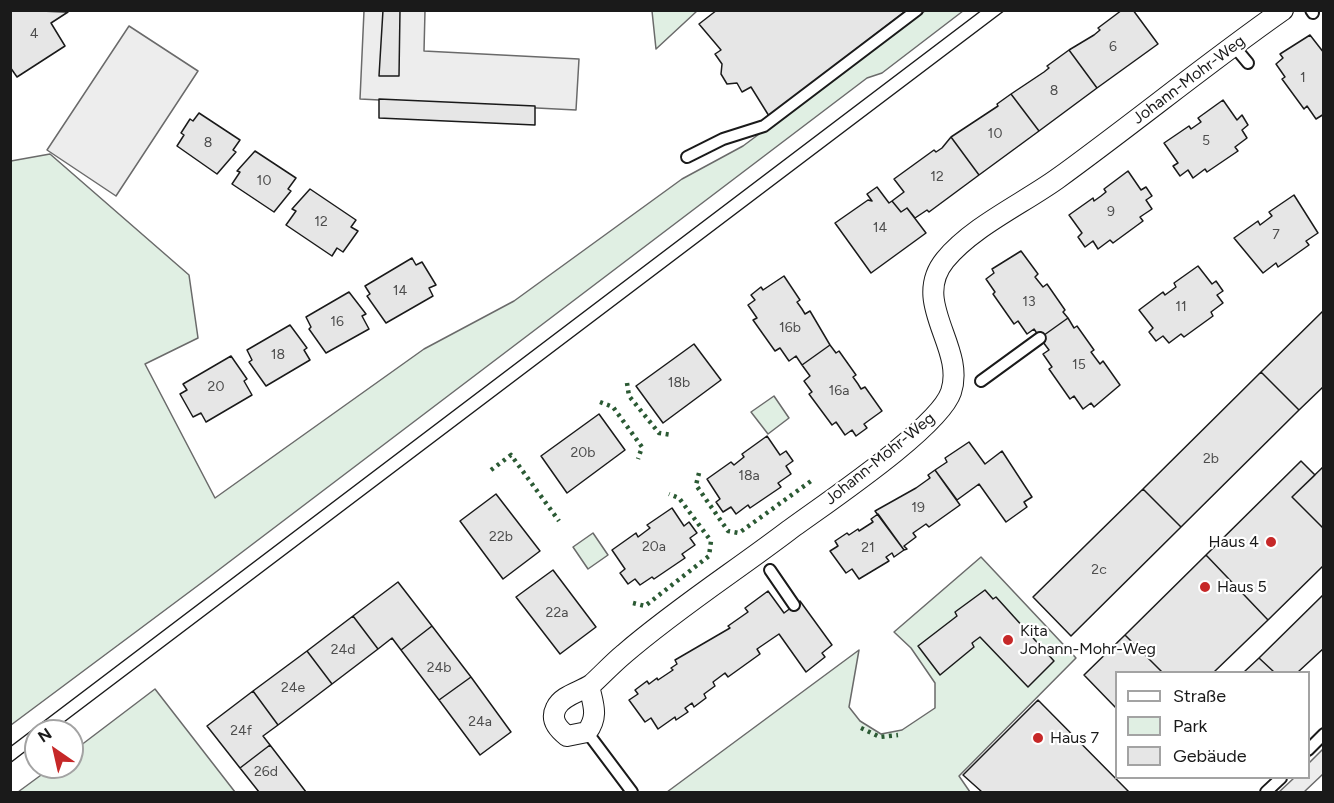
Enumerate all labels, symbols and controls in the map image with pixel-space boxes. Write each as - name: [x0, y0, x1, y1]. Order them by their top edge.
- house number: 4: [30, 26, 38, 42]
- street label: Johann-Mohr-Weg: [1129, 31, 1249, 129]
- house number: 6: [1109, 39, 1117, 55]
- house number: 1: [1300, 70, 1306, 86]
- house number: 8: [1050, 83, 1058, 99]
- house number: 10: [988, 126, 1002, 142]
- house number: 5: [1202, 133, 1210, 149]
- house number: 8: [204, 135, 212, 151]
- house number: 12: [930, 169, 944, 185]
- house number: 10: [257, 173, 271, 189]
- house number: 9: [1107, 204, 1115, 220]
- house number: 12: [314, 214, 328, 230]
- house number: 14: [873, 220, 887, 236]
- house number: 7: [1272, 227, 1280, 243]
- house number: 14: [393, 283, 407, 299]
- house number: 13: [1022, 294, 1036, 310]
- house number: 11: [1175, 299, 1187, 315]
- house number: 16: [330, 314, 344, 330]
- house number: 16b: [779, 320, 801, 336]
- house number: 18: [271, 347, 285, 363]
- house number: 15: [1072, 357, 1086, 373]
- house number: 18b: [668, 375, 690, 391]
- house number: 20: [208, 379, 224, 395]
- house number: 16a: [829, 383, 849, 399]
- street label: Johann-Mohr-Weg: [821, 409, 939, 509]
- house number: 20b: [570, 445, 596, 461]
- house number: 2b: [1203, 451, 1219, 467]
- house number: 18a: [738, 468, 760, 484]
- house number: 19: [911, 500, 925, 516]
- house number: 22b: [489, 529, 513, 545]
- place label: Haus 4: [1209, 532, 1259, 552]
- marker: Haus 4: [1264, 535, 1278, 549]
- house number: 20a: [642, 539, 666, 555]
- house number: 21: [861, 540, 875, 556]
- house number: 2c: [1091, 562, 1107, 578]
- place label: Haus 5: [1217, 577, 1267, 597]
- marker: Haus 5: [1198, 580, 1212, 594]
- house number: 22a: [546, 605, 568, 621]
- place label: Kita Johann-Mohr-Weg: [1020, 621, 1156, 659]
- marker: Kita Johann-Mohr-Weg: [1001, 633, 1015, 647]
- house number: 24d: [331, 642, 355, 658]
- house number: 24b: [427, 660, 451, 676]
- legend: [1115, 671, 1310, 779]
- house number: 24e: [281, 680, 305, 696]
- text: Straße: [1173, 685, 1226, 707]
- house number: 24a: [468, 714, 492, 730]
- text: Park: [1173, 715, 1207, 737]
- north arrow: [24, 719, 84, 779]
- house number: 24f: [230, 723, 252, 739]
- text: N: [34, 724, 55, 747]
- place label: Haus 7: [1050, 728, 1099, 748]
- marker: Haus 7: [1031, 731, 1045, 745]
- text: Gebäude: [1173, 745, 1247, 767]
- house number: 26d: [254, 764, 278, 780]

